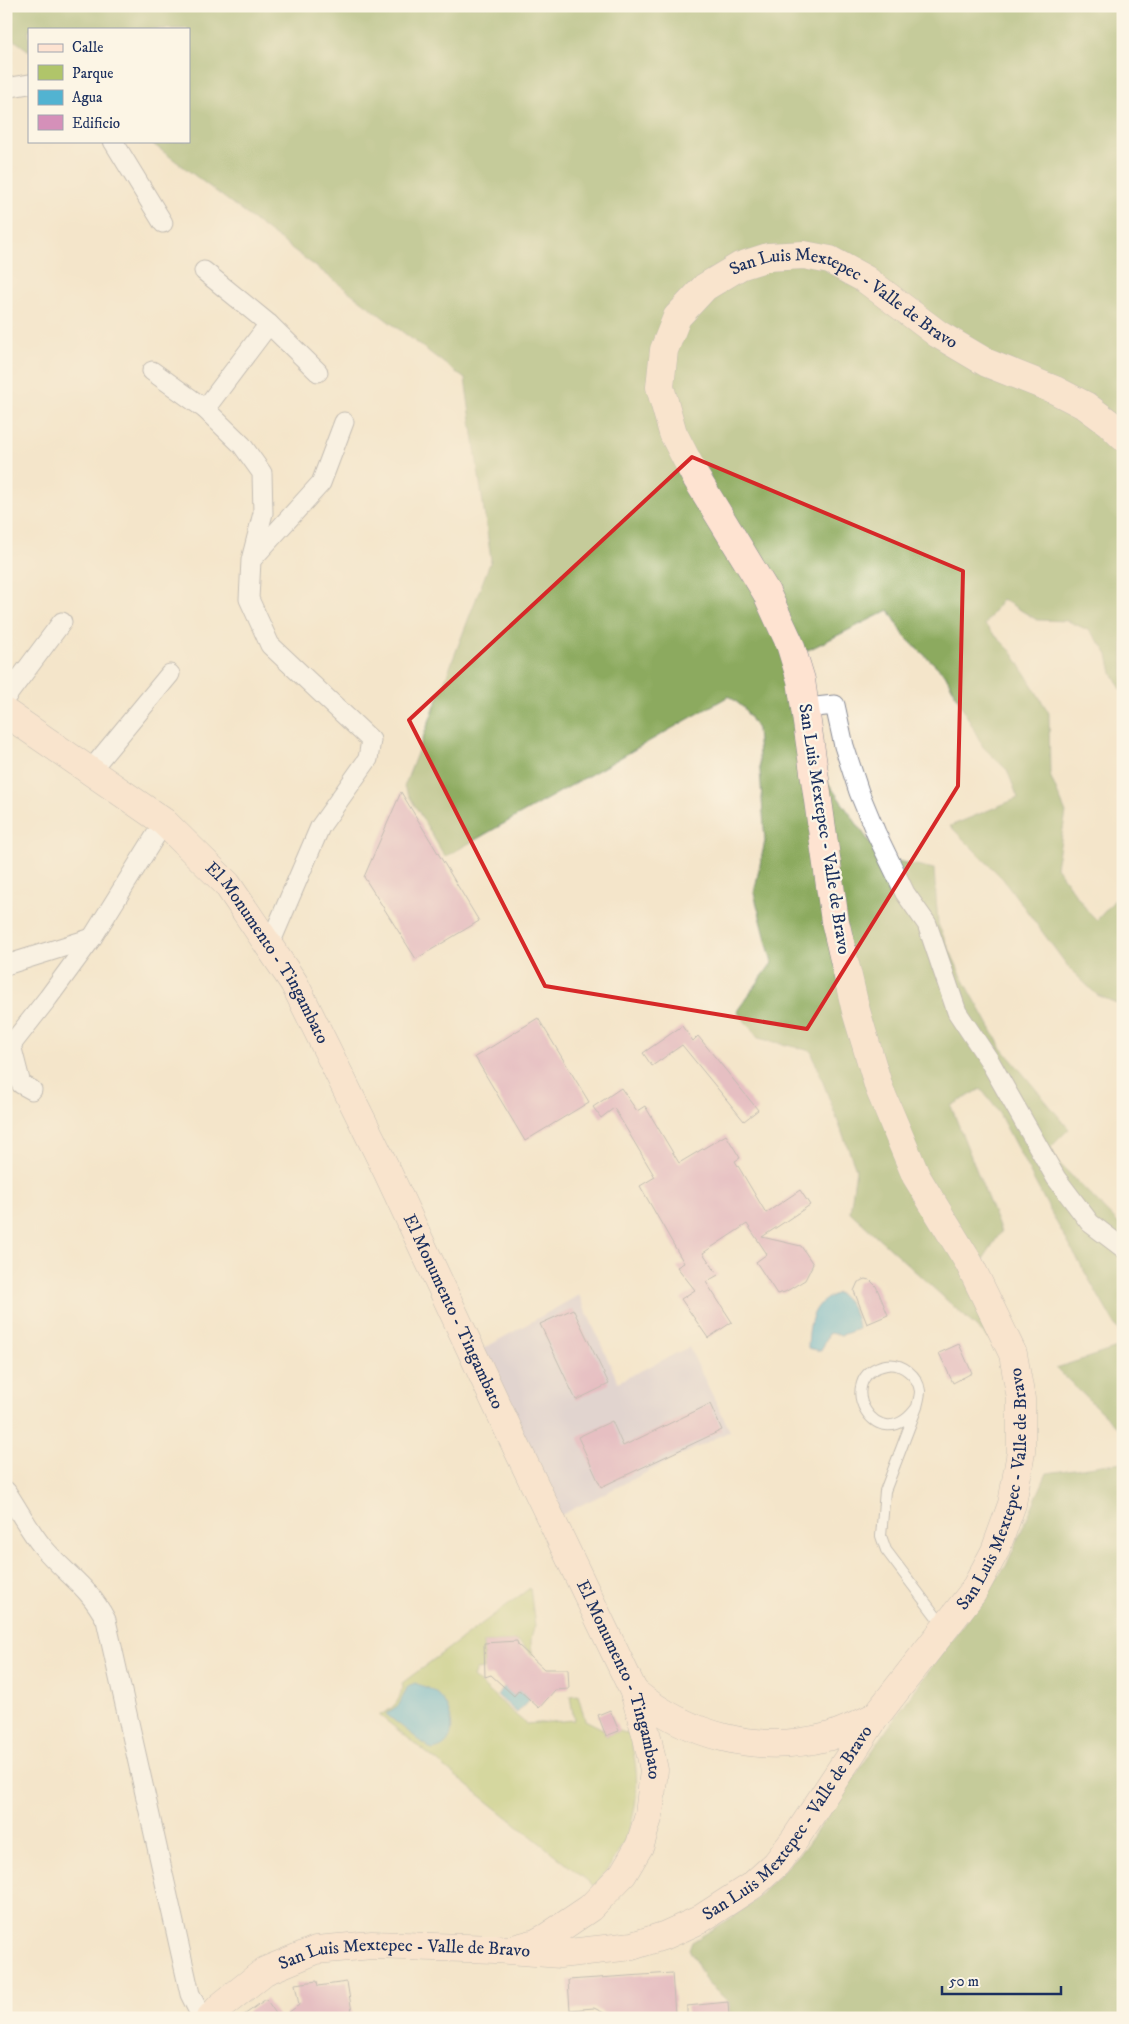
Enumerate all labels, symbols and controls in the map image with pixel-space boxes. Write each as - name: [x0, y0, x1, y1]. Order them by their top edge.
- legend: [28, 28, 190, 142]
- text: Calle: [72, 38, 104, 57]
- text: Parque: [72, 64, 113, 83]
- text: Agua: [72, 88, 103, 107]
- text: Edificio: [72, 114, 120, 133]
- street label: San Luis Mextepec - Valle de Bravo: [725, 244, 962, 354]
- street label: San Luis Mextepec - Valle de Bravo: [793, 702, 855, 956]
- street label: El Monumento - Tingambato: [200, 857, 333, 1048]
- street label: El Monumento - Tingambato: [398, 1211, 508, 1413]
- street label: San Luis Mextepec - Valle de Bravo: [952, 1366, 1032, 1615]
- street label: El Monumento - Tingambato: [571, 1577, 665, 1781]
- street label: San Luis Mextepec - Valle de Bravo: [698, 1721, 878, 1926]
- street label: San Luis Mextepec - Valle de Bravo: [275, 1934, 531, 1975]
- scale bar: [942, 1964, 1060, 1996]
- text: 50 m: [949, 1972, 979, 1991]

